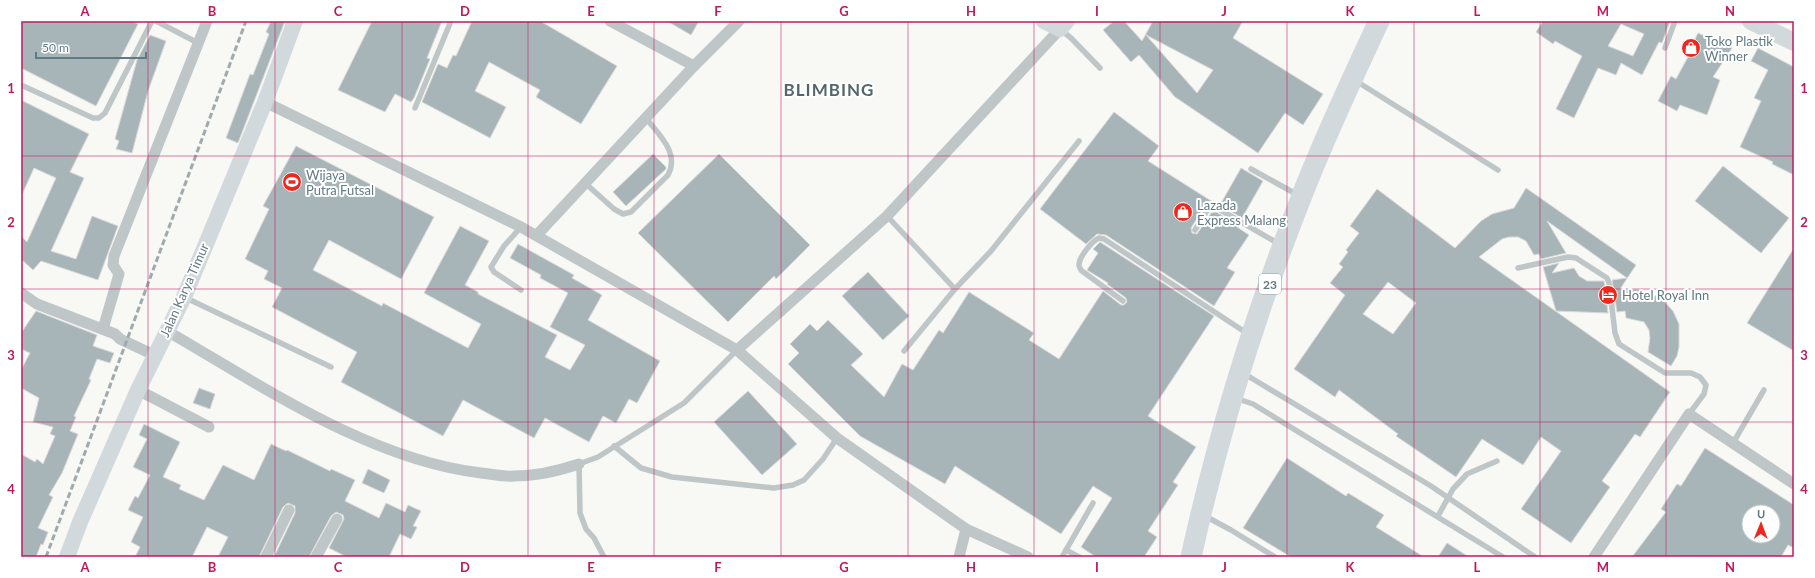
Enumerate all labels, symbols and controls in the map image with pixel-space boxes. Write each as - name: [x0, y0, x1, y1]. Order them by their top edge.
- text: A: [79, 3, 90, 19]
- text: B: [208, 3, 217, 19]
- text: C: [334, 3, 343, 19]
- text: D: [460, 3, 470, 19]
- text: E: [587, 3, 595, 19]
- text: F: [714, 3, 722, 19]
- text: G: [839, 3, 849, 19]
- text: H: [966, 3, 976, 19]
- text: I: [1095, 3, 1099, 19]
- text: J: [1221, 3, 1227, 19]
- text: K: [1346, 3, 1356, 19]
- text: L: [1474, 3, 1481, 19]
- text: M: [1597, 3, 1609, 19]
- text: N: [1725, 3, 1735, 19]
- place label: Toko Plastik Winner: [1705, 33, 1773, 64]
- scale bar: [36, 34, 146, 60]
- shop icon: Toko Plastik Winner: [1680, 37, 1702, 59]
- text: 50 m: [42, 40, 69, 55]
- district label: BLIMBING: [784, 79, 874, 100]
- text: 1: [7, 80, 15, 96]
- text: 1: [1800, 80, 1808, 96]
- place label: Wijaya Putra Futsal: [306, 167, 374, 198]
- sports icon: Wijaya Putra Futsal: [281, 171, 303, 193]
- place label: Lazada Express Malang: [1197, 197, 1286, 228]
- shop icon: Lazada Express Malang: [1172, 201, 1194, 223]
- text: 2: [7, 214, 15, 230]
- text: 2: [1800, 214, 1808, 230]
- street label: Jalan Karya Timur: [156, 240, 212, 339]
- road number: 23: [1259, 274, 1281, 294]
- hotel icon: Hotel Royal Inn: [1597, 284, 1619, 306]
- place label: Hotel Royal Inn: [1622, 287, 1709, 303]
- text: 3: [7, 347, 15, 363]
- text: 3: [1800, 347, 1808, 363]
- text: 4: [7, 481, 15, 497]
- text: 4: [1800, 481, 1808, 497]
- north arrow: [1741, 504, 1781, 544]
- text: U: [1757, 507, 1765, 520]
- text: A: [79, 559, 90, 575]
- text: B: [208, 559, 217, 575]
- text: C: [334, 559, 343, 575]
- text: D: [460, 559, 470, 575]
- text: E: [587, 559, 595, 575]
- text: F: [714, 559, 722, 575]
- text: G: [839, 559, 849, 575]
- text: H: [966, 559, 976, 575]
- text: I: [1095, 559, 1099, 575]
- text: J: [1221, 559, 1227, 575]
- text: K: [1346, 559, 1356, 575]
- text: L: [1474, 559, 1481, 575]
- text: M: [1597, 559, 1609, 575]
- text: N: [1725, 559, 1735, 575]

